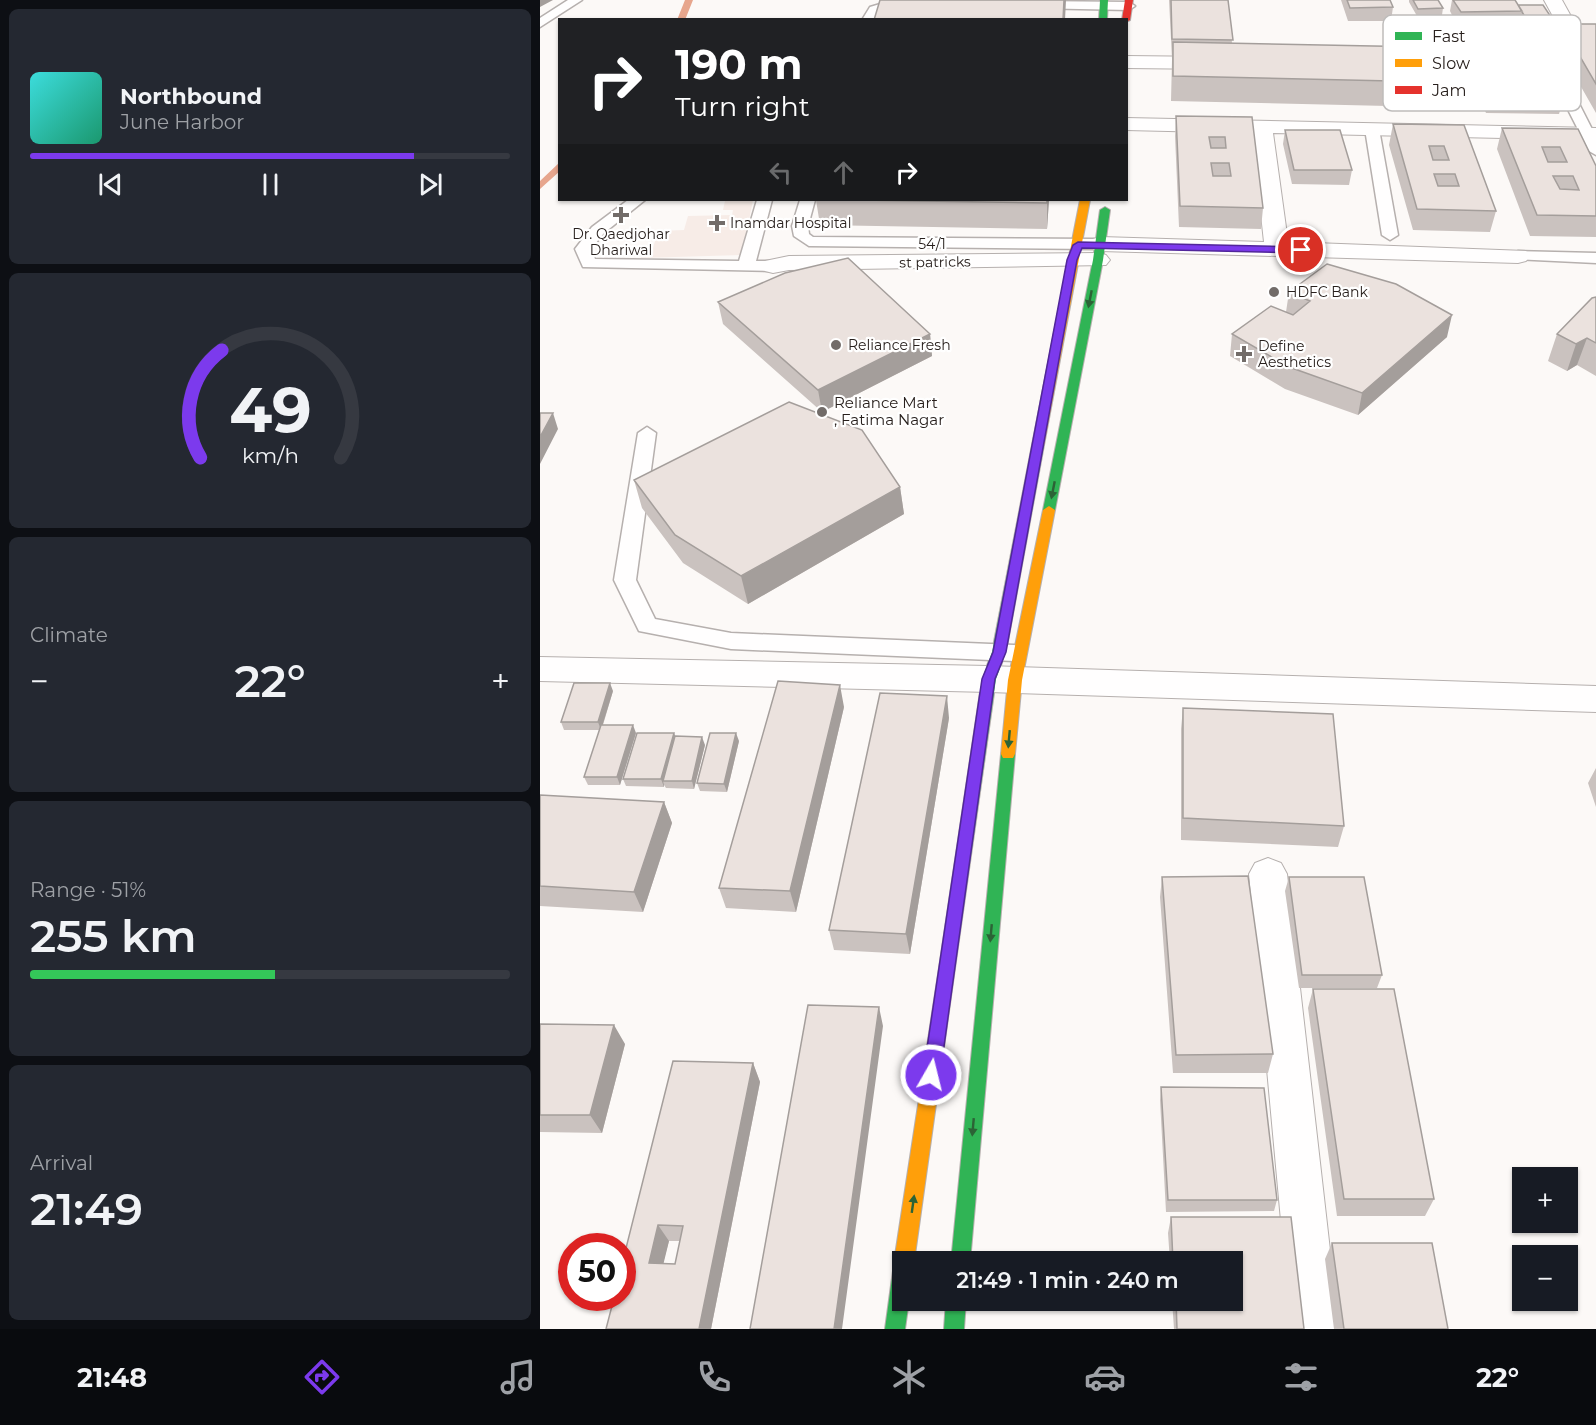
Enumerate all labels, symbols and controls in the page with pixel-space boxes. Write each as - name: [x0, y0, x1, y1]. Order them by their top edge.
- legend: [1383, 15, 1581, 111]
- text: Fast: [1432, 27, 1466, 46]
- text: 190 m: [675, 38, 803, 90]
- icon: right: [576, 42, 654, 120]
- text: Slow: [1432, 54, 1470, 73]
- text: Jam: [1431, 81, 1466, 100]
- text: Northbound: [120, 83, 262, 110]
- text: Turn right: [675, 90, 810, 123]
- text: June Harbor: [120, 110, 244, 134]
- icon: left: [764, 156, 797, 189]
- icon: ahead: [827, 156, 860, 189]
- icon: right: [890, 156, 923, 189]
- icon: previous: [94, 168, 127, 201]
- icon: pause: [254, 168, 287, 201]
- icon: next: [414, 168, 447, 201]
- marker: Dr. Qaedjohar Dhariwal: [612, 206, 630, 224]
- marker: Inamdar Hospital: [708, 214, 726, 232]
- place label: Inamdar Hospital: [730, 214, 851, 232]
- pin: [1275, 224, 1326, 275]
- place label: Dr. Qaedjohar Dhariwal: [572, 225, 670, 259]
- icon: arrive: [1284, 233, 1317, 266]
- street label: 54/1: [918, 235, 946, 253]
- street label: st patricks: [899, 252, 971, 272]
- place label: HDFC Bank: [1286, 283, 1369, 301]
- marker: HDFC Bank: [1267, 285, 1281, 299]
- one-way arrow: [1085, 289, 1094, 308]
- place label: Reliance Fresh: [848, 336, 951, 354]
- place label: Define Aesthetics: [1258, 337, 1331, 371]
- marker: Reliance Fresh: [829, 338, 843, 352]
- marker: Define Aesthetics: [1235, 345, 1253, 363]
- text: 49: [229, 372, 311, 448]
- place label: Reliance Mart , Fatima Nagar: [834, 393, 944, 429]
- marker: Reliance Mart , Fatima Nagar: [815, 405, 829, 419]
- text: km/h: [241, 442, 299, 468]
- one-way arrow: [1048, 481, 1057, 500]
- text: Climate: [30, 623, 108, 647]
- text: 22°: [234, 653, 306, 708]
- text: −: [30, 661, 49, 701]
- text: +: [491, 661, 510, 701]
- one-way arrow: [1004, 729, 1014, 748]
- text: Range · 51%: [30, 878, 146, 902]
- text: 255 km: [30, 908, 197, 963]
- one-way arrow: [986, 923, 996, 942]
- position arrow: [899, 1043, 963, 1107]
- one-way arrow: [968, 1117, 978, 1136]
- text: Arrival: [30, 1151, 93, 1175]
- map controls: [1512, 1167, 1578, 1311]
- button: +: [1512, 1167, 1578, 1233]
- text: 21:49: [30, 1181, 143, 1236]
- one-way arrow: [908, 1194, 917, 1213]
- speed limit sign: 50: [558, 1233, 636, 1311]
- button: −: [1512, 1245, 1578, 1311]
- text: 21:49 · 1 min · 240 m: [956, 1267, 1179, 1294]
- icon: directions: [301, 1356, 343, 1398]
- icon: music: [497, 1356, 539, 1398]
- icon: phone: [693, 1356, 735, 1398]
- icon: climate: [888, 1356, 930, 1398]
- icon: car: [1084, 1356, 1126, 1398]
- icon: filters: [1280, 1356, 1322, 1398]
- text: 21:48: [77, 1361, 147, 1394]
- text: 22°: [1476, 1361, 1519, 1394]

